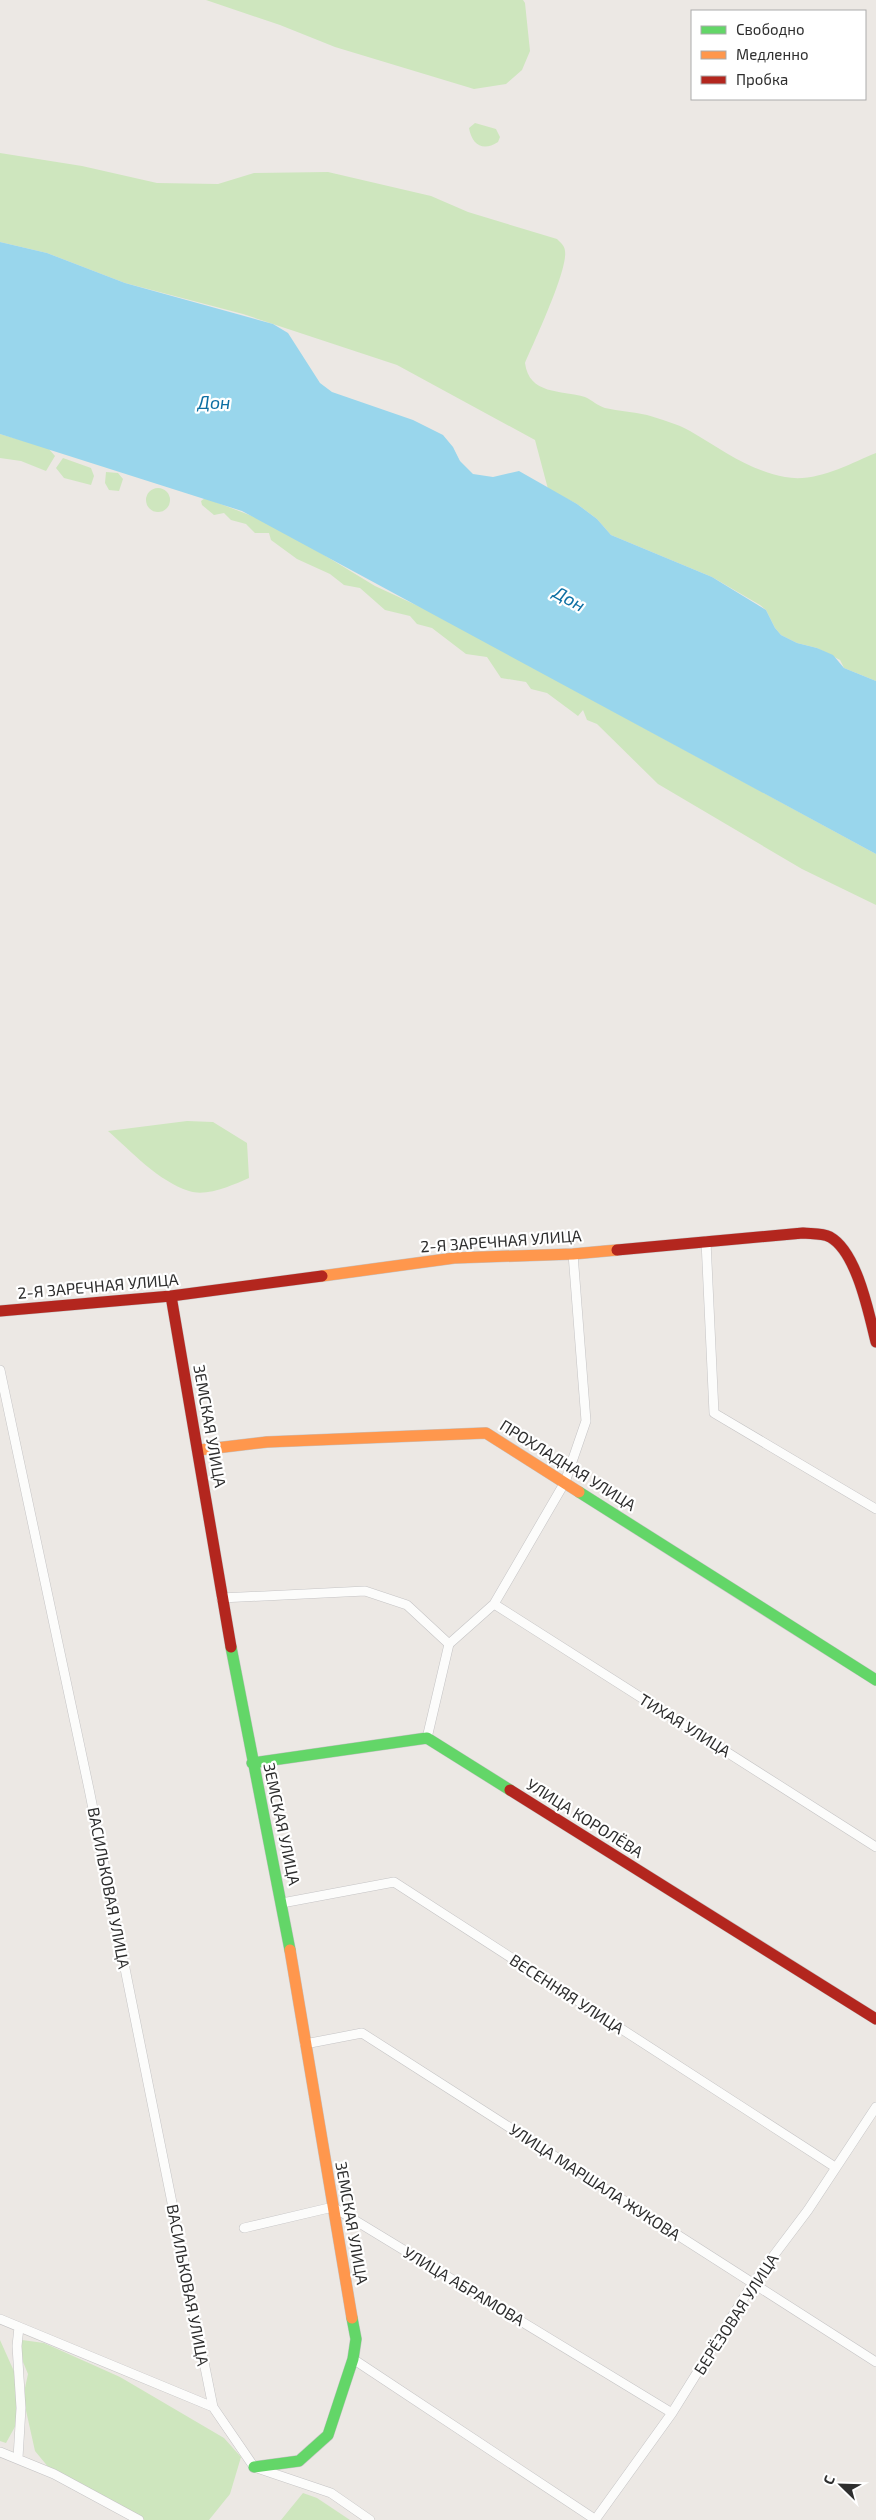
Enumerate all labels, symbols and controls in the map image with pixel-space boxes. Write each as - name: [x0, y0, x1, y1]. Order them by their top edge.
- legend: [691, 10, 866, 100]
- text: Свободно: [736, 20, 805, 38]
- text: Медленно: [736, 45, 809, 63]
- text: Пробка: [736, 70, 788, 88]
- water label: Дон: [196, 391, 231, 413]
- water label: Дон: [549, 580, 589, 616]
- street label: 2-Я ЗАРЕЧНАЯ УЛИЦА: [420, 1225, 582, 1256]
- street label: 2-Я ЗАРЕЧНАЯ УЛИЦА: [17, 1269, 179, 1302]
- street label: ЗЕМСКАЯ УЛИЦА: [190, 1363, 231, 1489]
- street label: ПРОХЛАДНАЯ УЛИЦА: [497, 1415, 640, 1514]
- street label: ТИХАЯ УЛИЦА: [636, 1689, 735, 1760]
- street label: ЗЕМСКАЯ УЛИЦА: [260, 1761, 305, 1887]
- street label: УЛИЦА КОРОЛЁВА: [524, 1774, 647, 1861]
- street label: ВАСИЛЬКОВАЯ УЛИЦА: [85, 1806, 134, 1970]
- street label: ВЕСЕННЯЯ УЛИЦА: [507, 1950, 628, 2038]
- street label: УЛИЦА МАРШАЛА ЖУКОВА: [506, 2119, 684, 2244]
- street label: ЗЕМСКАЯ УЛИЦА: [332, 2160, 373, 2286]
- street label: ВАСИЛЬКОВАЯ УЛИЦА: [164, 2203, 213, 2367]
- street label: УЛИЦА АБРАМОВА: [400, 2242, 528, 2329]
- street label: БЕРЁЗОВАЯ УЛИЦА: [689, 2250, 782, 2378]
- north arrow: [816, 2460, 866, 2510]
- text: С: [819, 2473, 838, 2487]

